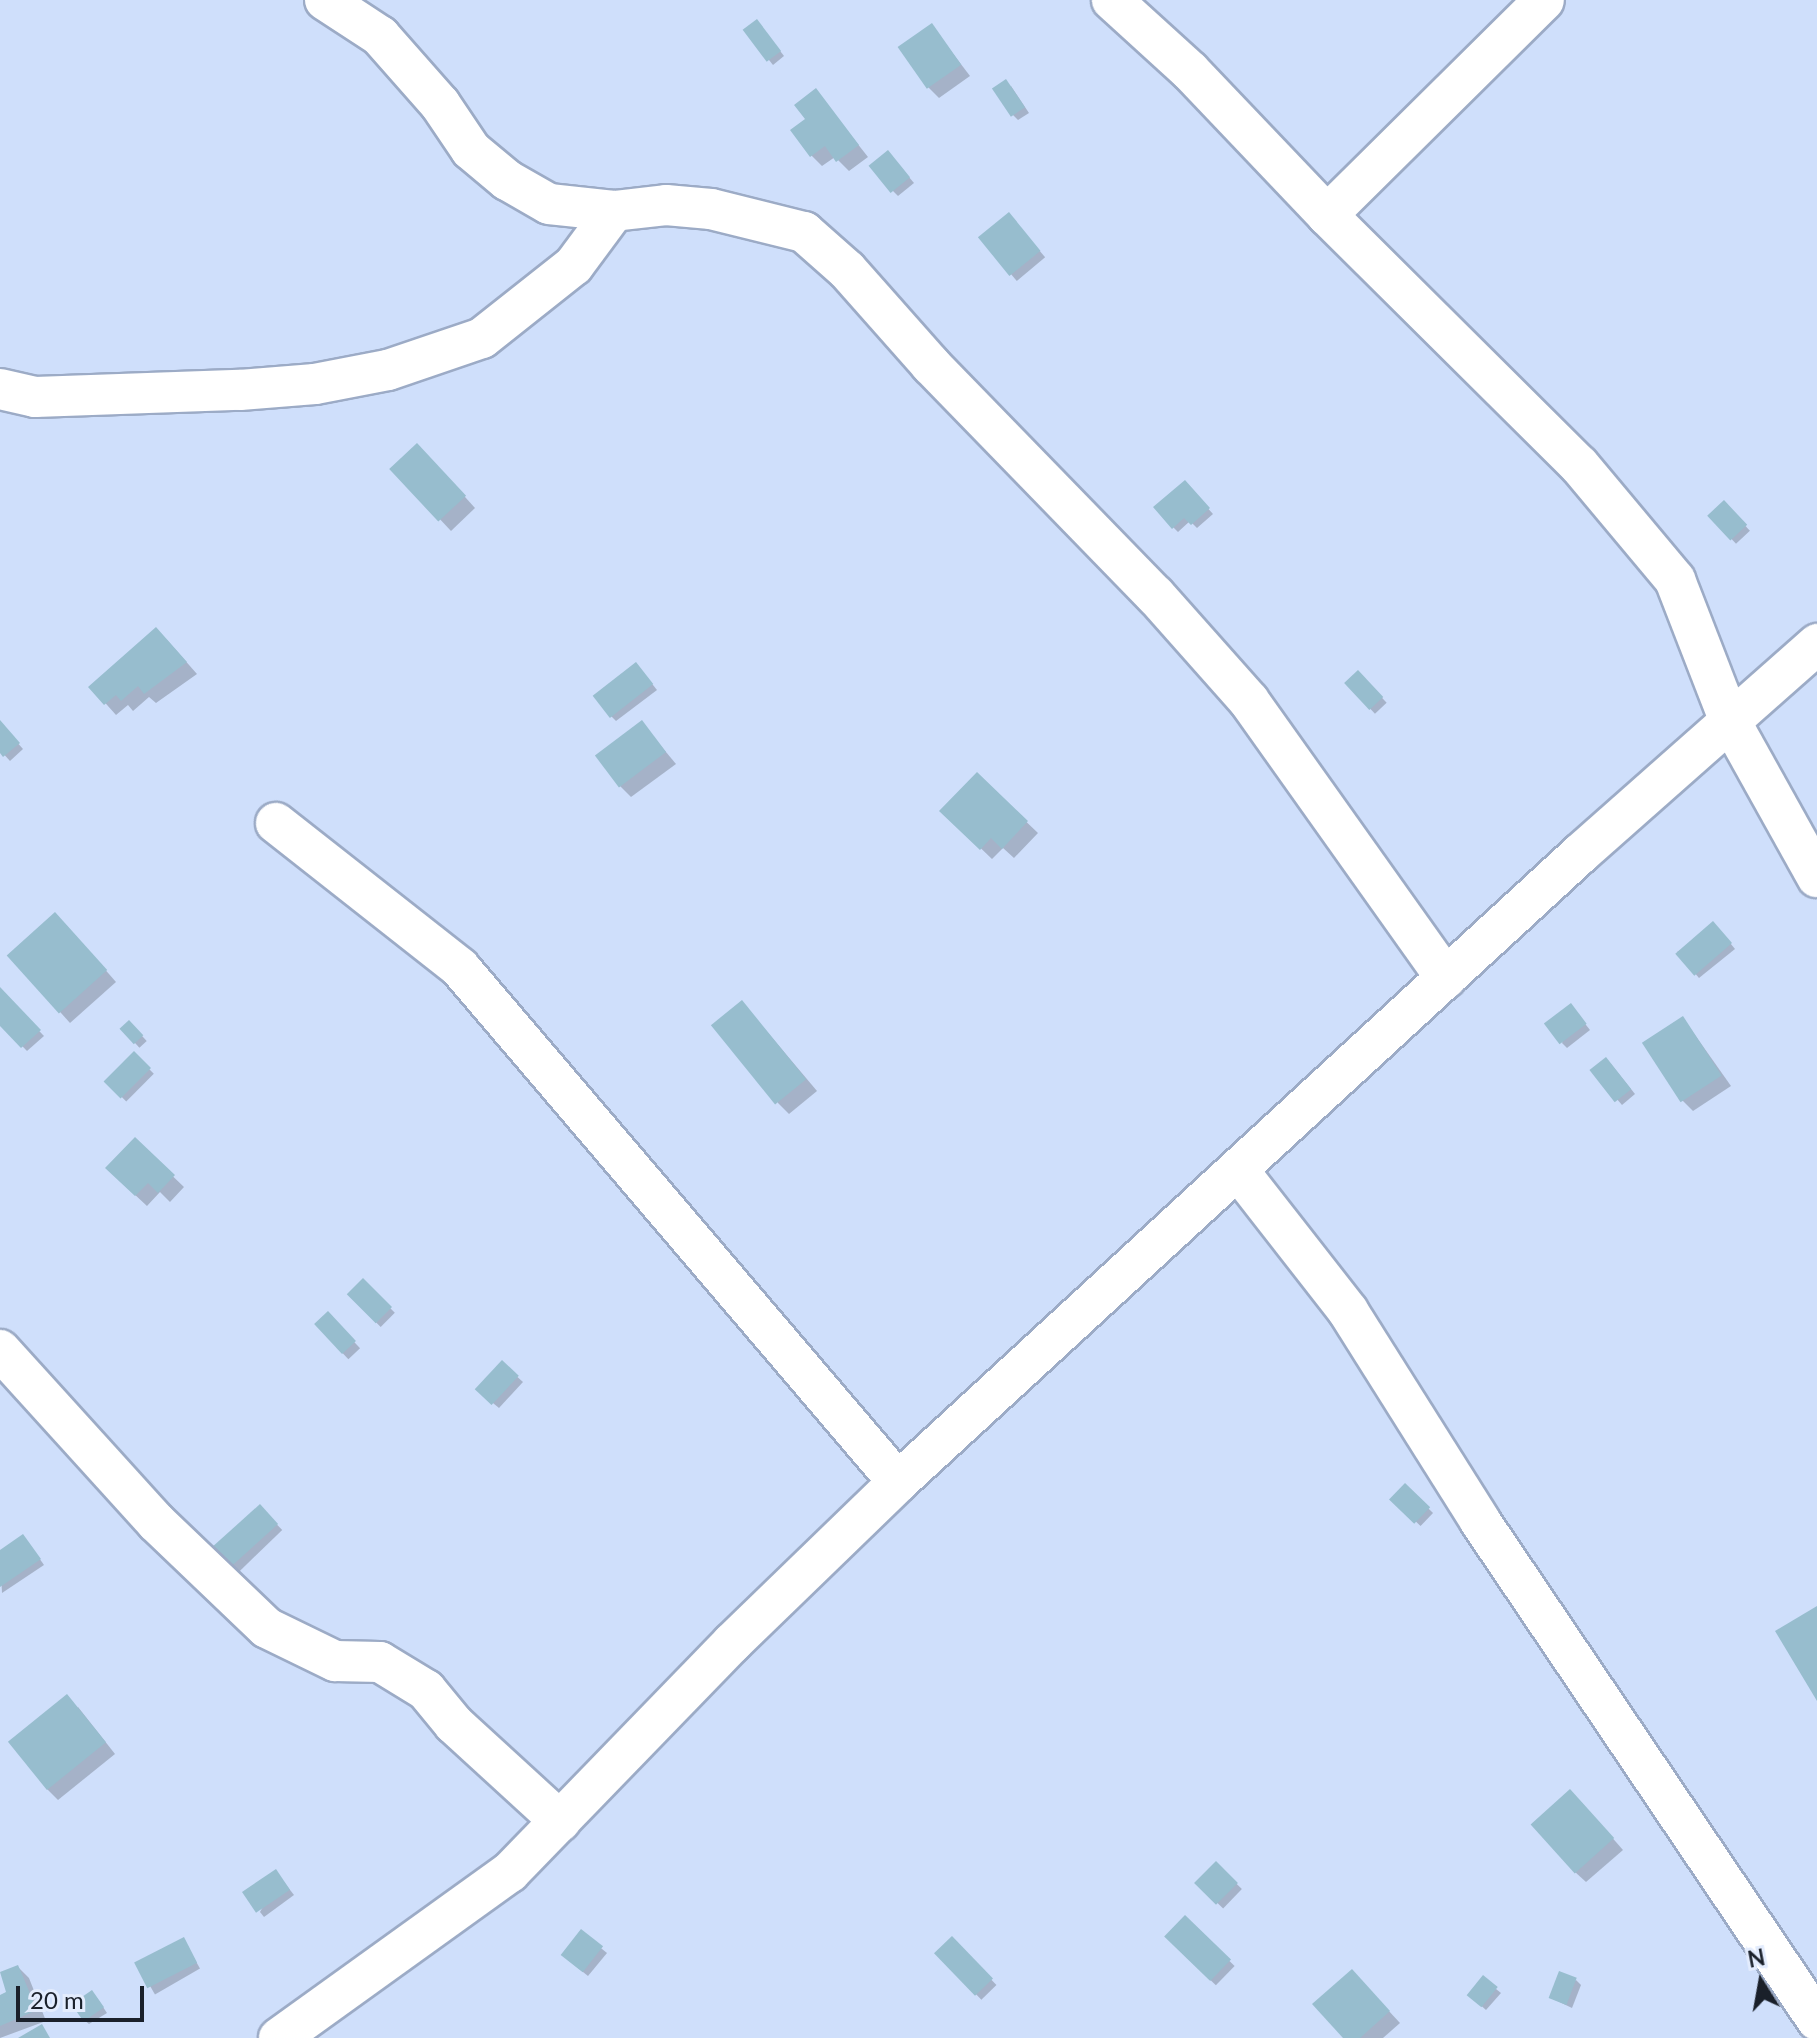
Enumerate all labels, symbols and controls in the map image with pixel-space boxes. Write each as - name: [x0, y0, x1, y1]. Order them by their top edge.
- north arrow: [1721, 1942, 1801, 2022]
- text: N: [1745, 1943, 1767, 1973]
- scale bar: [20, 1970, 148, 2020]
- text: 20 m: [30, 1985, 84, 2014]

